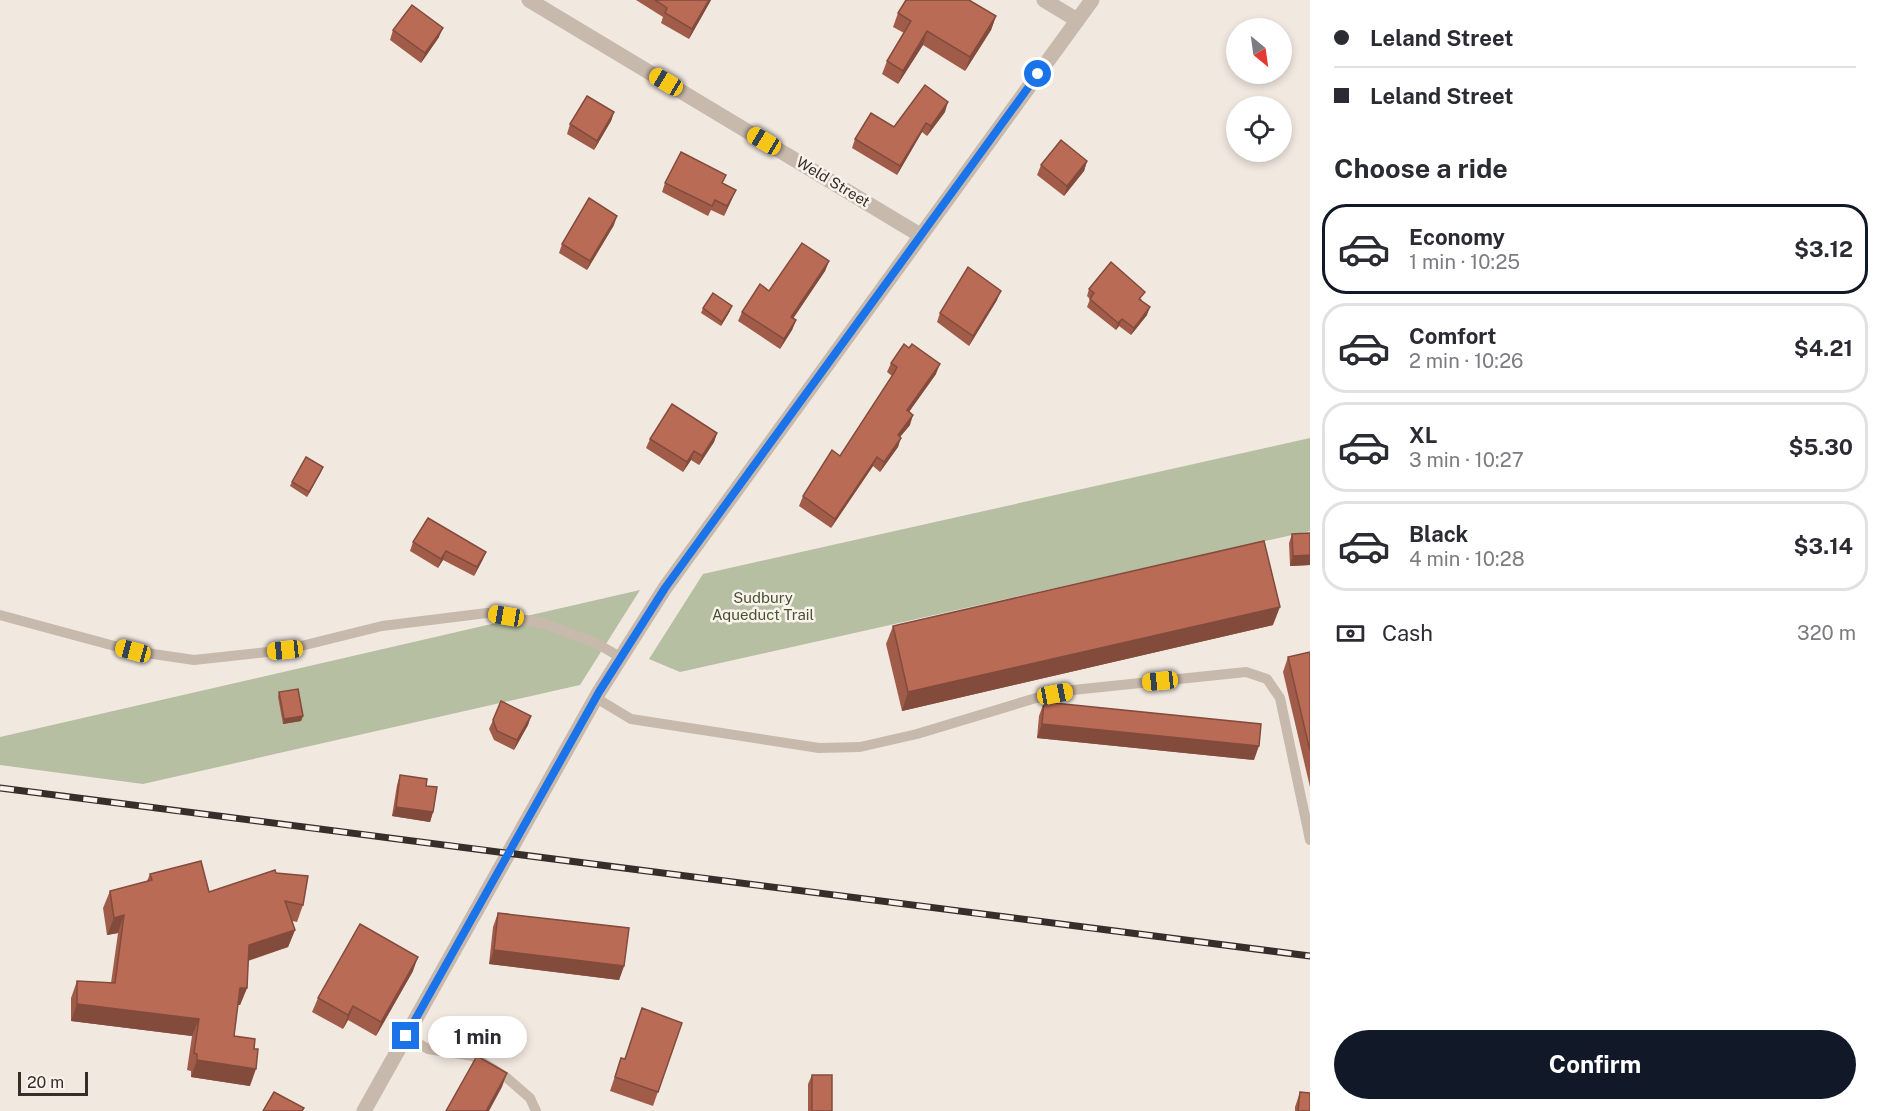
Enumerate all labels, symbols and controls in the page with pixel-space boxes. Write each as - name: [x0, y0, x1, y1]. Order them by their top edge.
- north arrow: [1226, 18, 1292, 84]
- map controls: [1226, 18, 1292, 162]
- text: Leland Street: [1370, 25, 1513, 51]
- route start: [1024, 60, 1051, 87]
- car: [646, 65, 686, 99]
- text: Leland Street: [1370, 83, 1513, 109]
- button: locate: [1226, 96, 1292, 162]
- car: [744, 124, 784, 158]
- text: Choose a ride: [1334, 152, 1508, 184]
- street label: Weld Street: [793, 153, 873, 210]
- icon: car: [1337, 222, 1391, 276]
- text: Economy: [1409, 224, 1505, 250]
- text: $3.12: [1794, 236, 1853, 262]
- text: 1 min · 10:25: [1409, 250, 1520, 274]
- icon: car: [1337, 321, 1391, 375]
- text: Comfort: [1409, 323, 1496, 349]
- text: $4.21: [1794, 335, 1853, 361]
- text: 2 min · 10:26: [1409, 349, 1524, 373]
- icon: car: [1337, 420, 1391, 474]
- text: XL: [1409, 422, 1437, 448]
- text: $5.30: [1789, 434, 1853, 460]
- text: 3 min · 10:27: [1409, 448, 1524, 472]
- icon: car: [1337, 519, 1391, 573]
- text: Black: [1409, 521, 1468, 547]
- text: $3.14: [1794, 533, 1853, 559]
- text: 4 min · 10:28: [1409, 547, 1525, 571]
- park label: Sudbury Aqueduct Trail: [712, 589, 814, 623]
- car: [487, 604, 525, 628]
- icon: cash: [1334, 617, 1367, 650]
- text: Cash: [1382, 620, 1433, 646]
- text: 320 m: [1797, 621, 1856, 645]
- car: [113, 638, 153, 664]
- car: [266, 639, 304, 661]
- car: [1141, 670, 1179, 692]
- car: [1036, 682, 1074, 706]
- callout: 1 min: [427, 1015, 526, 1057]
- route end: [392, 1022, 419, 1049]
- text: 1 min: [453, 1025, 502, 1049]
- button: Confirm: [1334, 1030, 1856, 1099]
- scale bar: [18, 1069, 88, 1096]
- text: 20 m: [27, 1073, 64, 1092]

